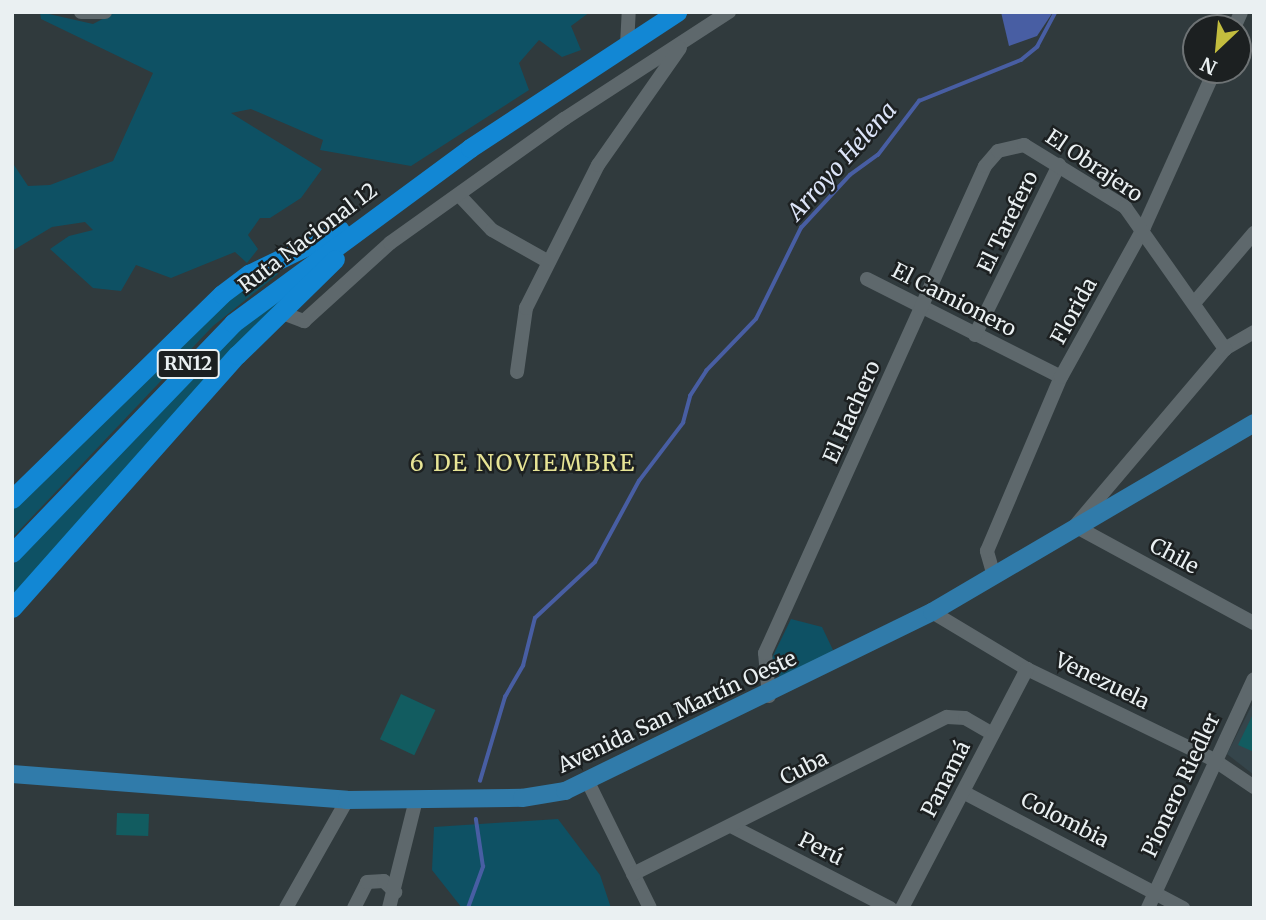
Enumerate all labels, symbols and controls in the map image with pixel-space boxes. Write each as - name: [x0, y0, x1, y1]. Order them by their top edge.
- north arrow: [1182, 14, 1252, 84]
- text: N: [1197, 52, 1221, 80]
- water label: Arroyo Helena: [782, 96, 902, 226]
- street label: El Obrajero: [1041, 124, 1147, 208]
- street label: El Tarefero: [973, 167, 1043, 277]
- street label: Ruta Nacional 12: [234, 178, 382, 298]
- street label: El Camionero: [888, 258, 1020, 342]
- street label: Florida: [1046, 274, 1102, 348]
- road number: RN12: [156, 348, 220, 380]
- street label: El Hachero: [818, 357, 886, 467]
- district label: 6 DE NOVIEMBRE: [412, 449, 634, 477]
- street label: Chile: [1145, 533, 1203, 579]
- street label: Avenida San Martín Oeste: [554, 646, 800, 778]
- street label: Venezuela: [1051, 647, 1153, 715]
- street label: Pionero Riedler: [1137, 709, 1225, 861]
- street label: Panamá: [916, 737, 976, 821]
- street label: Cuba: [776, 745, 832, 791]
- street label: Colombia: [1017, 787, 1113, 853]
- street label: Perú: [794, 827, 848, 871]

